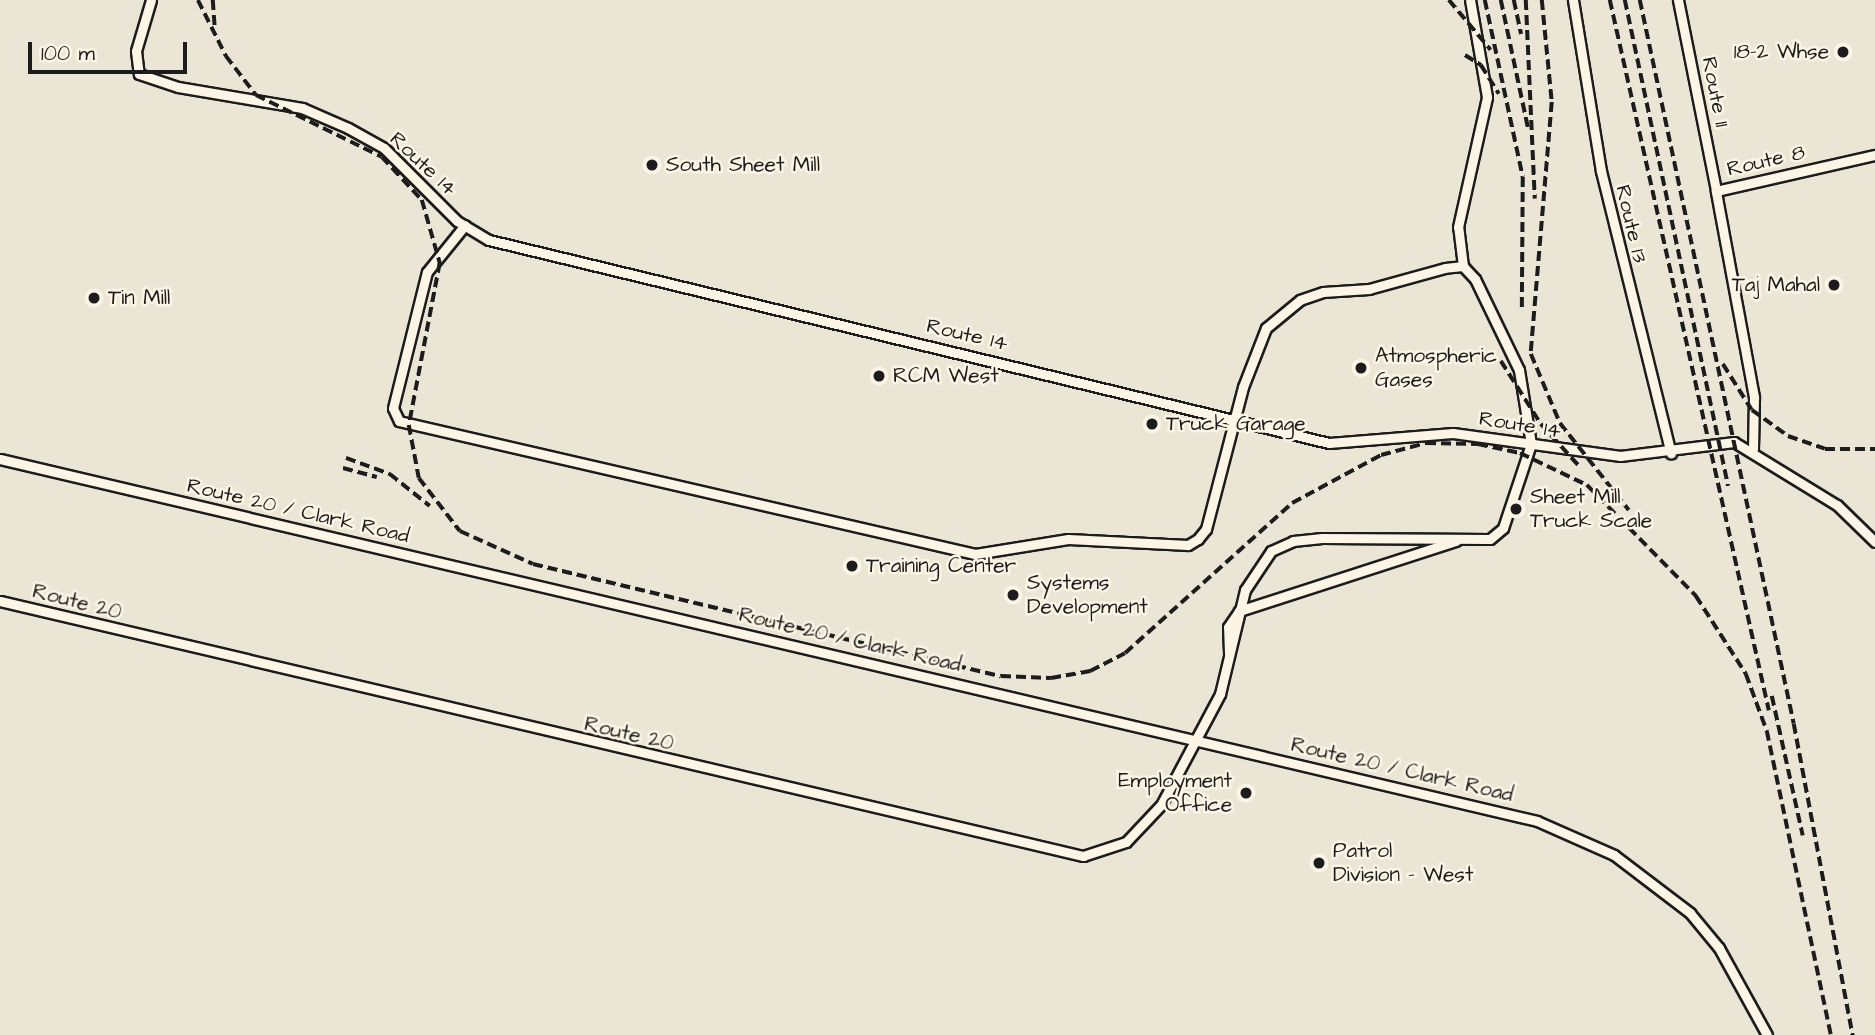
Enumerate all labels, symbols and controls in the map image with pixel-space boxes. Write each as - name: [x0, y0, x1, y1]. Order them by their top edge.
- scale bar: [32, 28, 191, 72]
- text: 100 m: [41, 39, 95, 68]
- place label: 18-2 Whse: [1734, 39, 1829, 65]
- marker: 18-2 Whse: [1835, 44, 1851, 60]
- street label: Route 11: [1696, 55, 1734, 129]
- street label: Route 14: [384, 127, 462, 201]
- street label: Route 8: [1725, 140, 1807, 182]
- place label: South Sheet Mill: [666, 152, 820, 178]
- marker: South Sheet Mill: [644, 157, 660, 173]
- street label: Route 13: [1610, 183, 1652, 265]
- place label: Taj Mahal: [1732, 272, 1820, 298]
- marker: Taj Mahal: [1826, 277, 1842, 293]
- place label: Tin Mill: [108, 285, 170, 311]
- marker: Tin Mill: [86, 290, 102, 306]
- street label: Route 14: [924, 313, 1010, 357]
- place label: Atmospheric Gases: [1375, 343, 1497, 393]
- marker: Atmospheric Gases: [1353, 360, 1369, 376]
- place label: RCM West: [893, 363, 999, 389]
- marker: RCM West: [871, 368, 887, 384]
- street label: Route 14: [1477, 406, 1563, 444]
- place label: Truck Garage: [1166, 411, 1306, 437]
- marker: Truck Garage: [1144, 416, 1160, 432]
- street label: Route 20 / Clark Road: [184, 473, 412, 549]
- place label: Sheet Mill Truck Scale: [1530, 484, 1652, 534]
- marker: Sheet Mill Truck Scale: [1508, 501, 1524, 517]
- place label: Training Center: [866, 553, 1016, 579]
- marker: Training Center: [844, 558, 860, 574]
- place label: Systems Development: [1027, 570, 1148, 620]
- street label: Route 20: [30, 579, 124, 625]
- marker: Systems Development: [1005, 587, 1021, 603]
- street label: Route 20 / Clark Road: [736, 602, 964, 678]
- street label: Route 20: [582, 711, 676, 757]
- street label: Route 20 / Clark Road: [1288, 732, 1516, 808]
- place label: Employment Office: [1118, 768, 1232, 818]
- marker: Employment Office: [1238, 785, 1254, 801]
- place label: Patrol Division - West: [1333, 838, 1473, 888]
- marker: Patrol Division - West: [1311, 855, 1327, 871]

